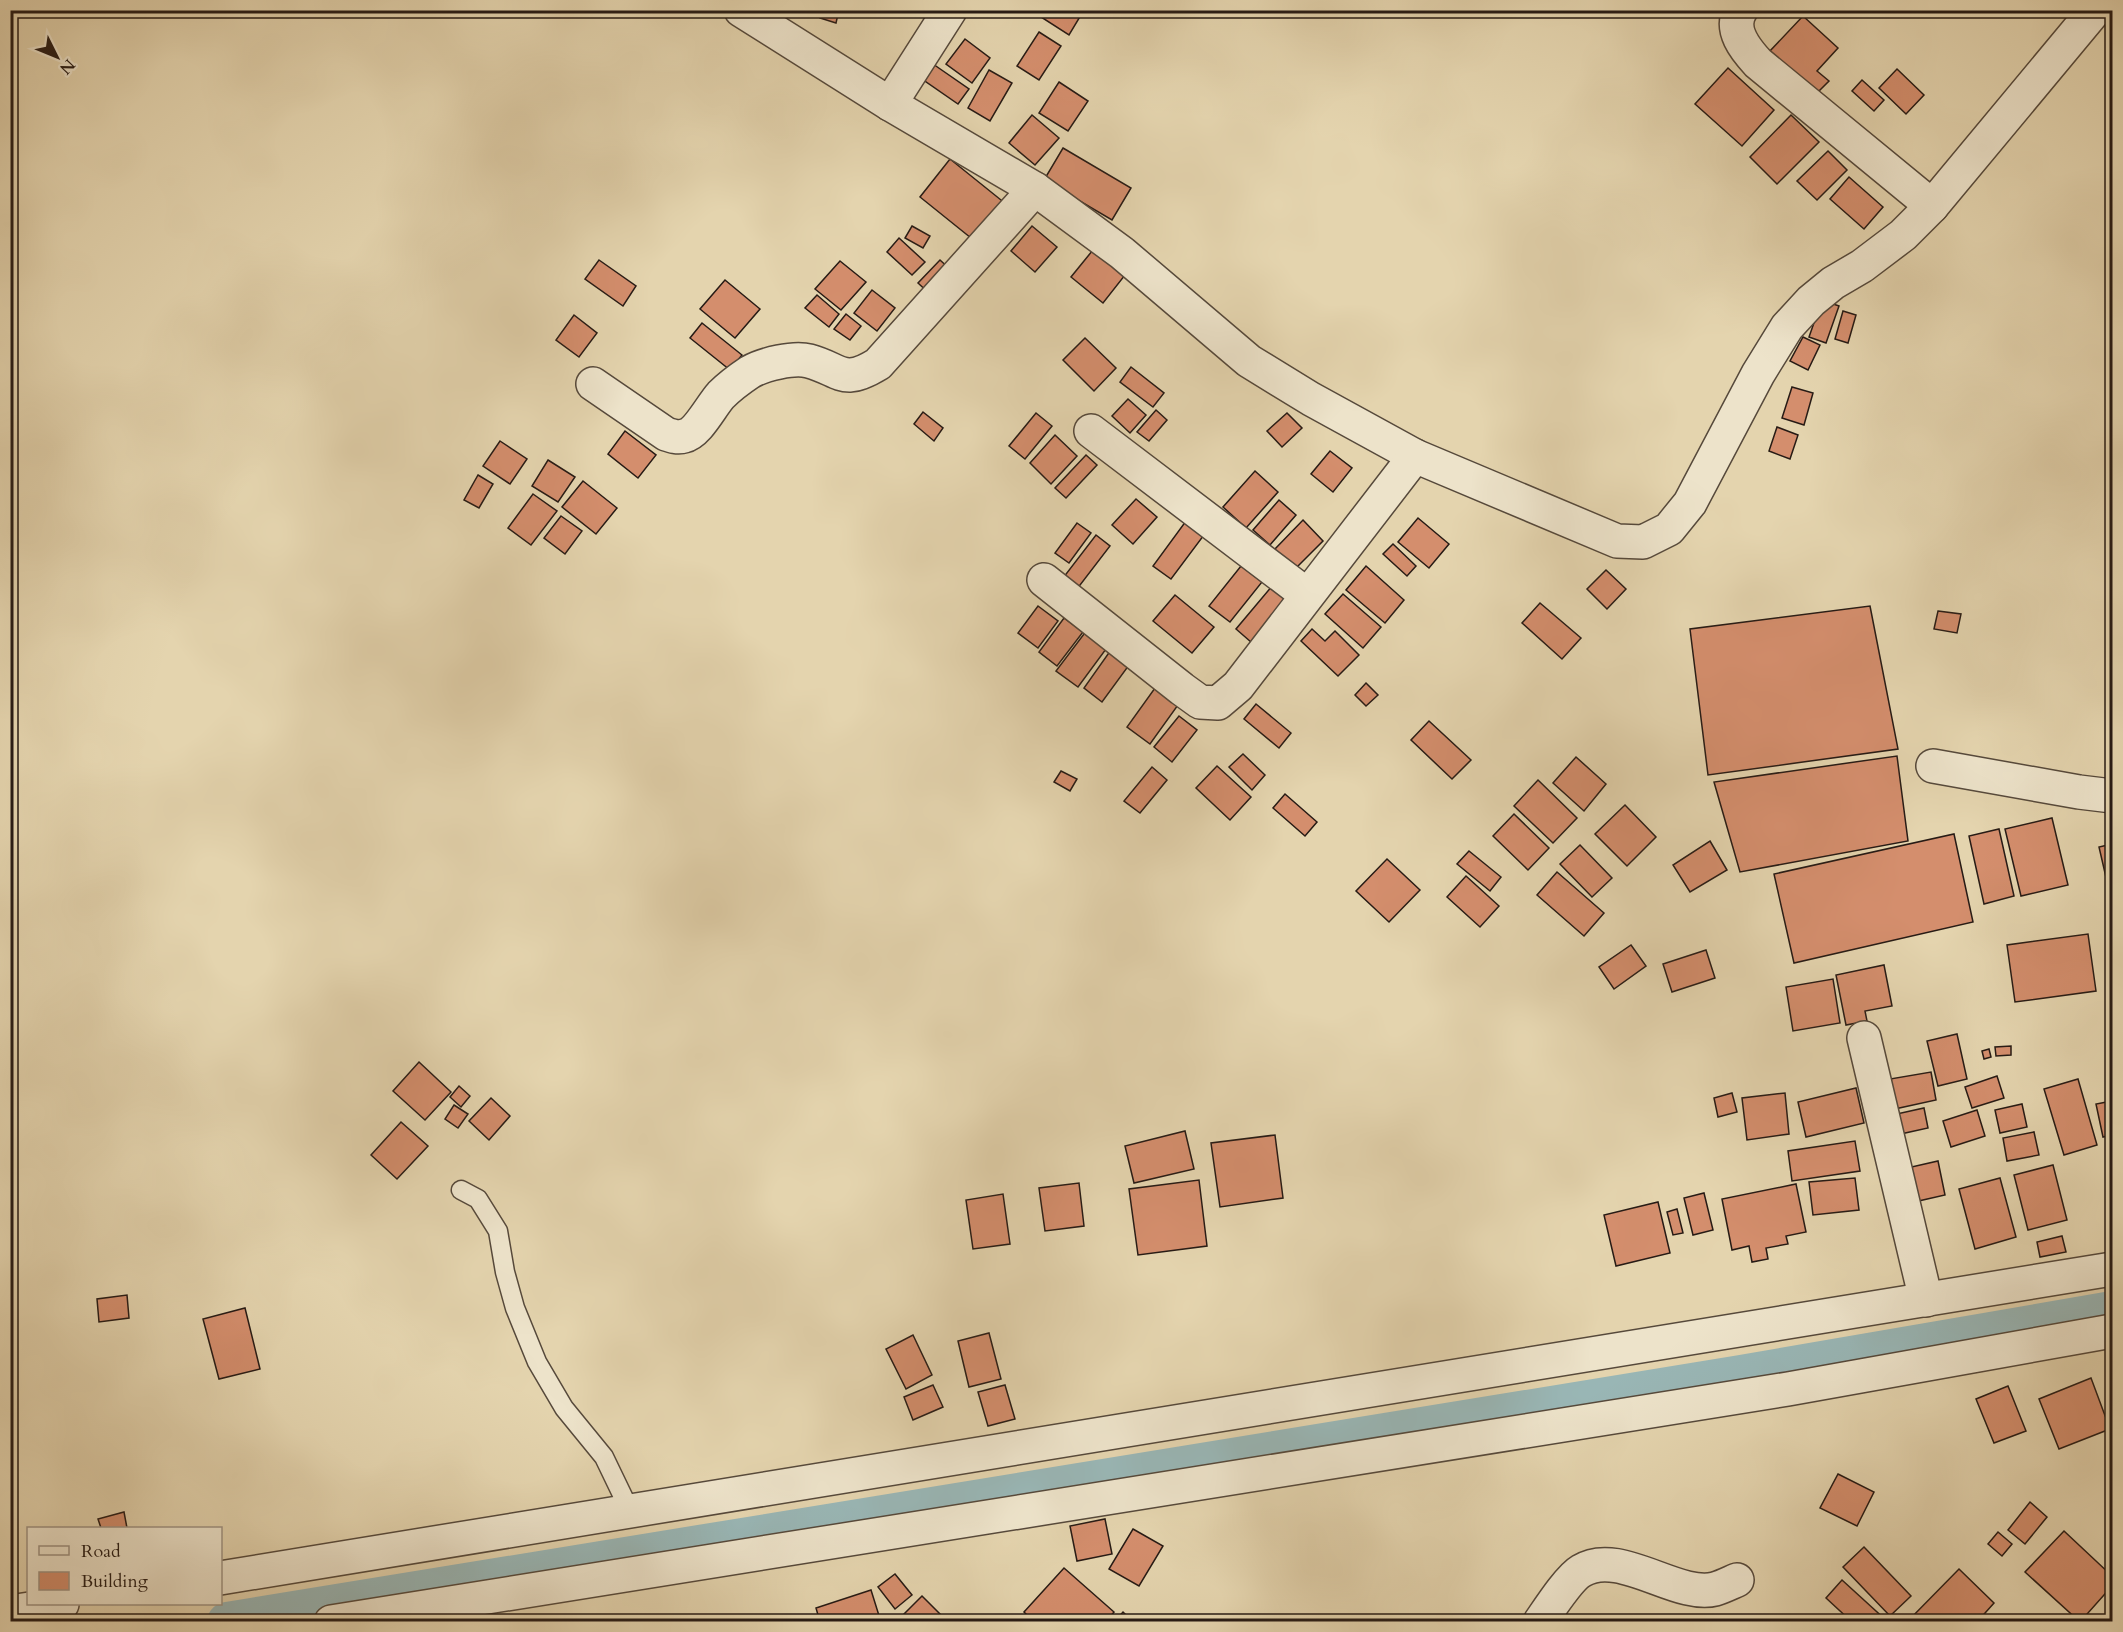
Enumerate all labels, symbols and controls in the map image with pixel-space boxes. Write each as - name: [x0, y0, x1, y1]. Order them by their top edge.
- north arrow: [27, 27, 87, 87]
- text: N: [54, 54, 80, 79]
- legend: [27, 1527, 222, 1605]
- text: Road: [81, 1539, 121, 1564]
- text: Building: [81, 1569, 149, 1594]

